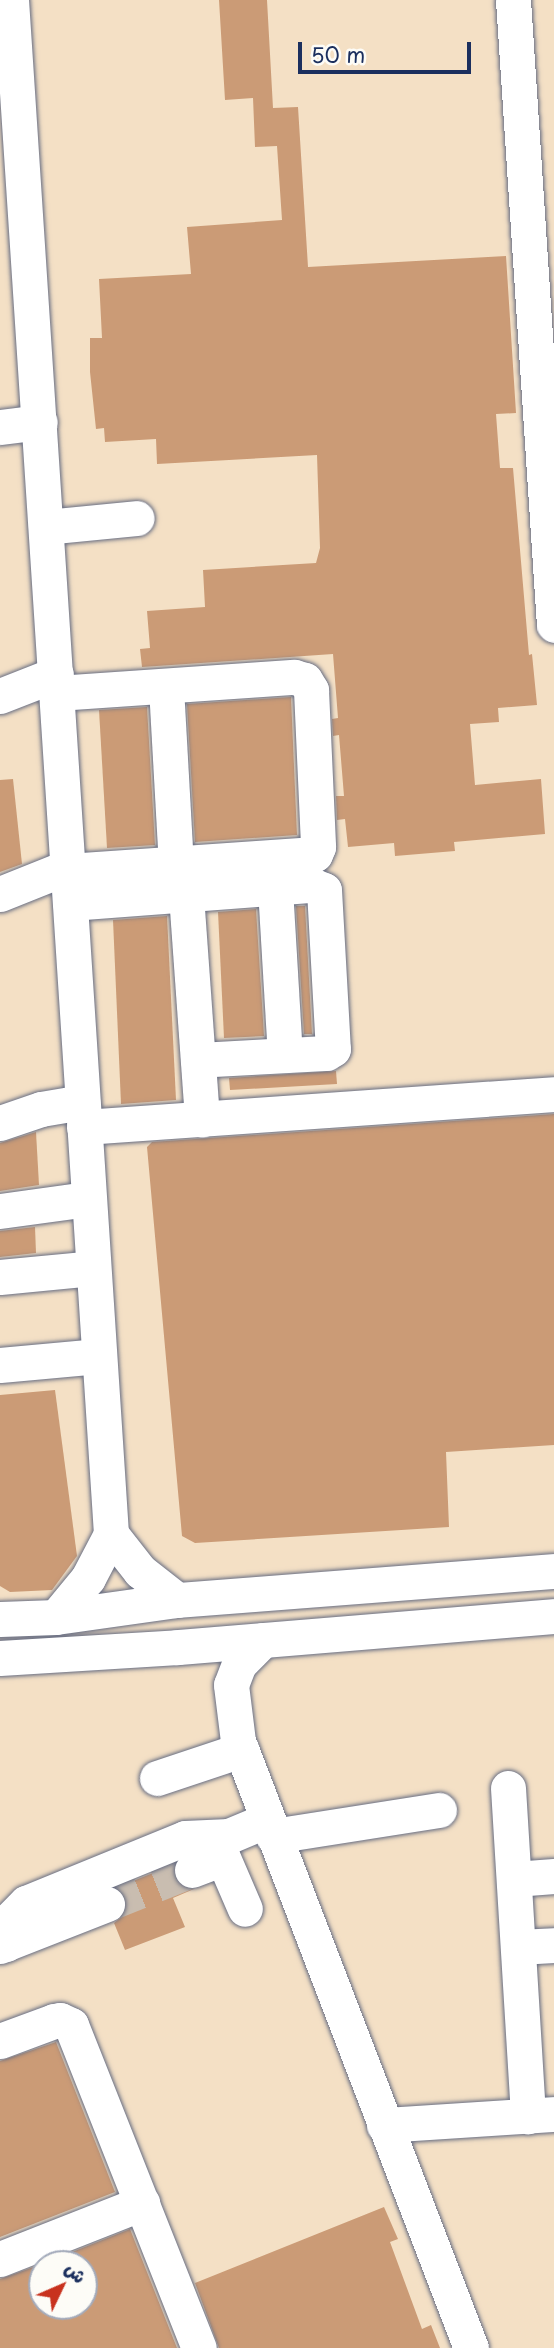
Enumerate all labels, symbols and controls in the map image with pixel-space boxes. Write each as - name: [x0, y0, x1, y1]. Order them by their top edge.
- scale bar: [302, 28, 475, 72]
- text: 50 m: [311, 38, 365, 70]
- north arrow: [28, 2250, 98, 2320]
- text: ش: [59, 2255, 94, 2289]

